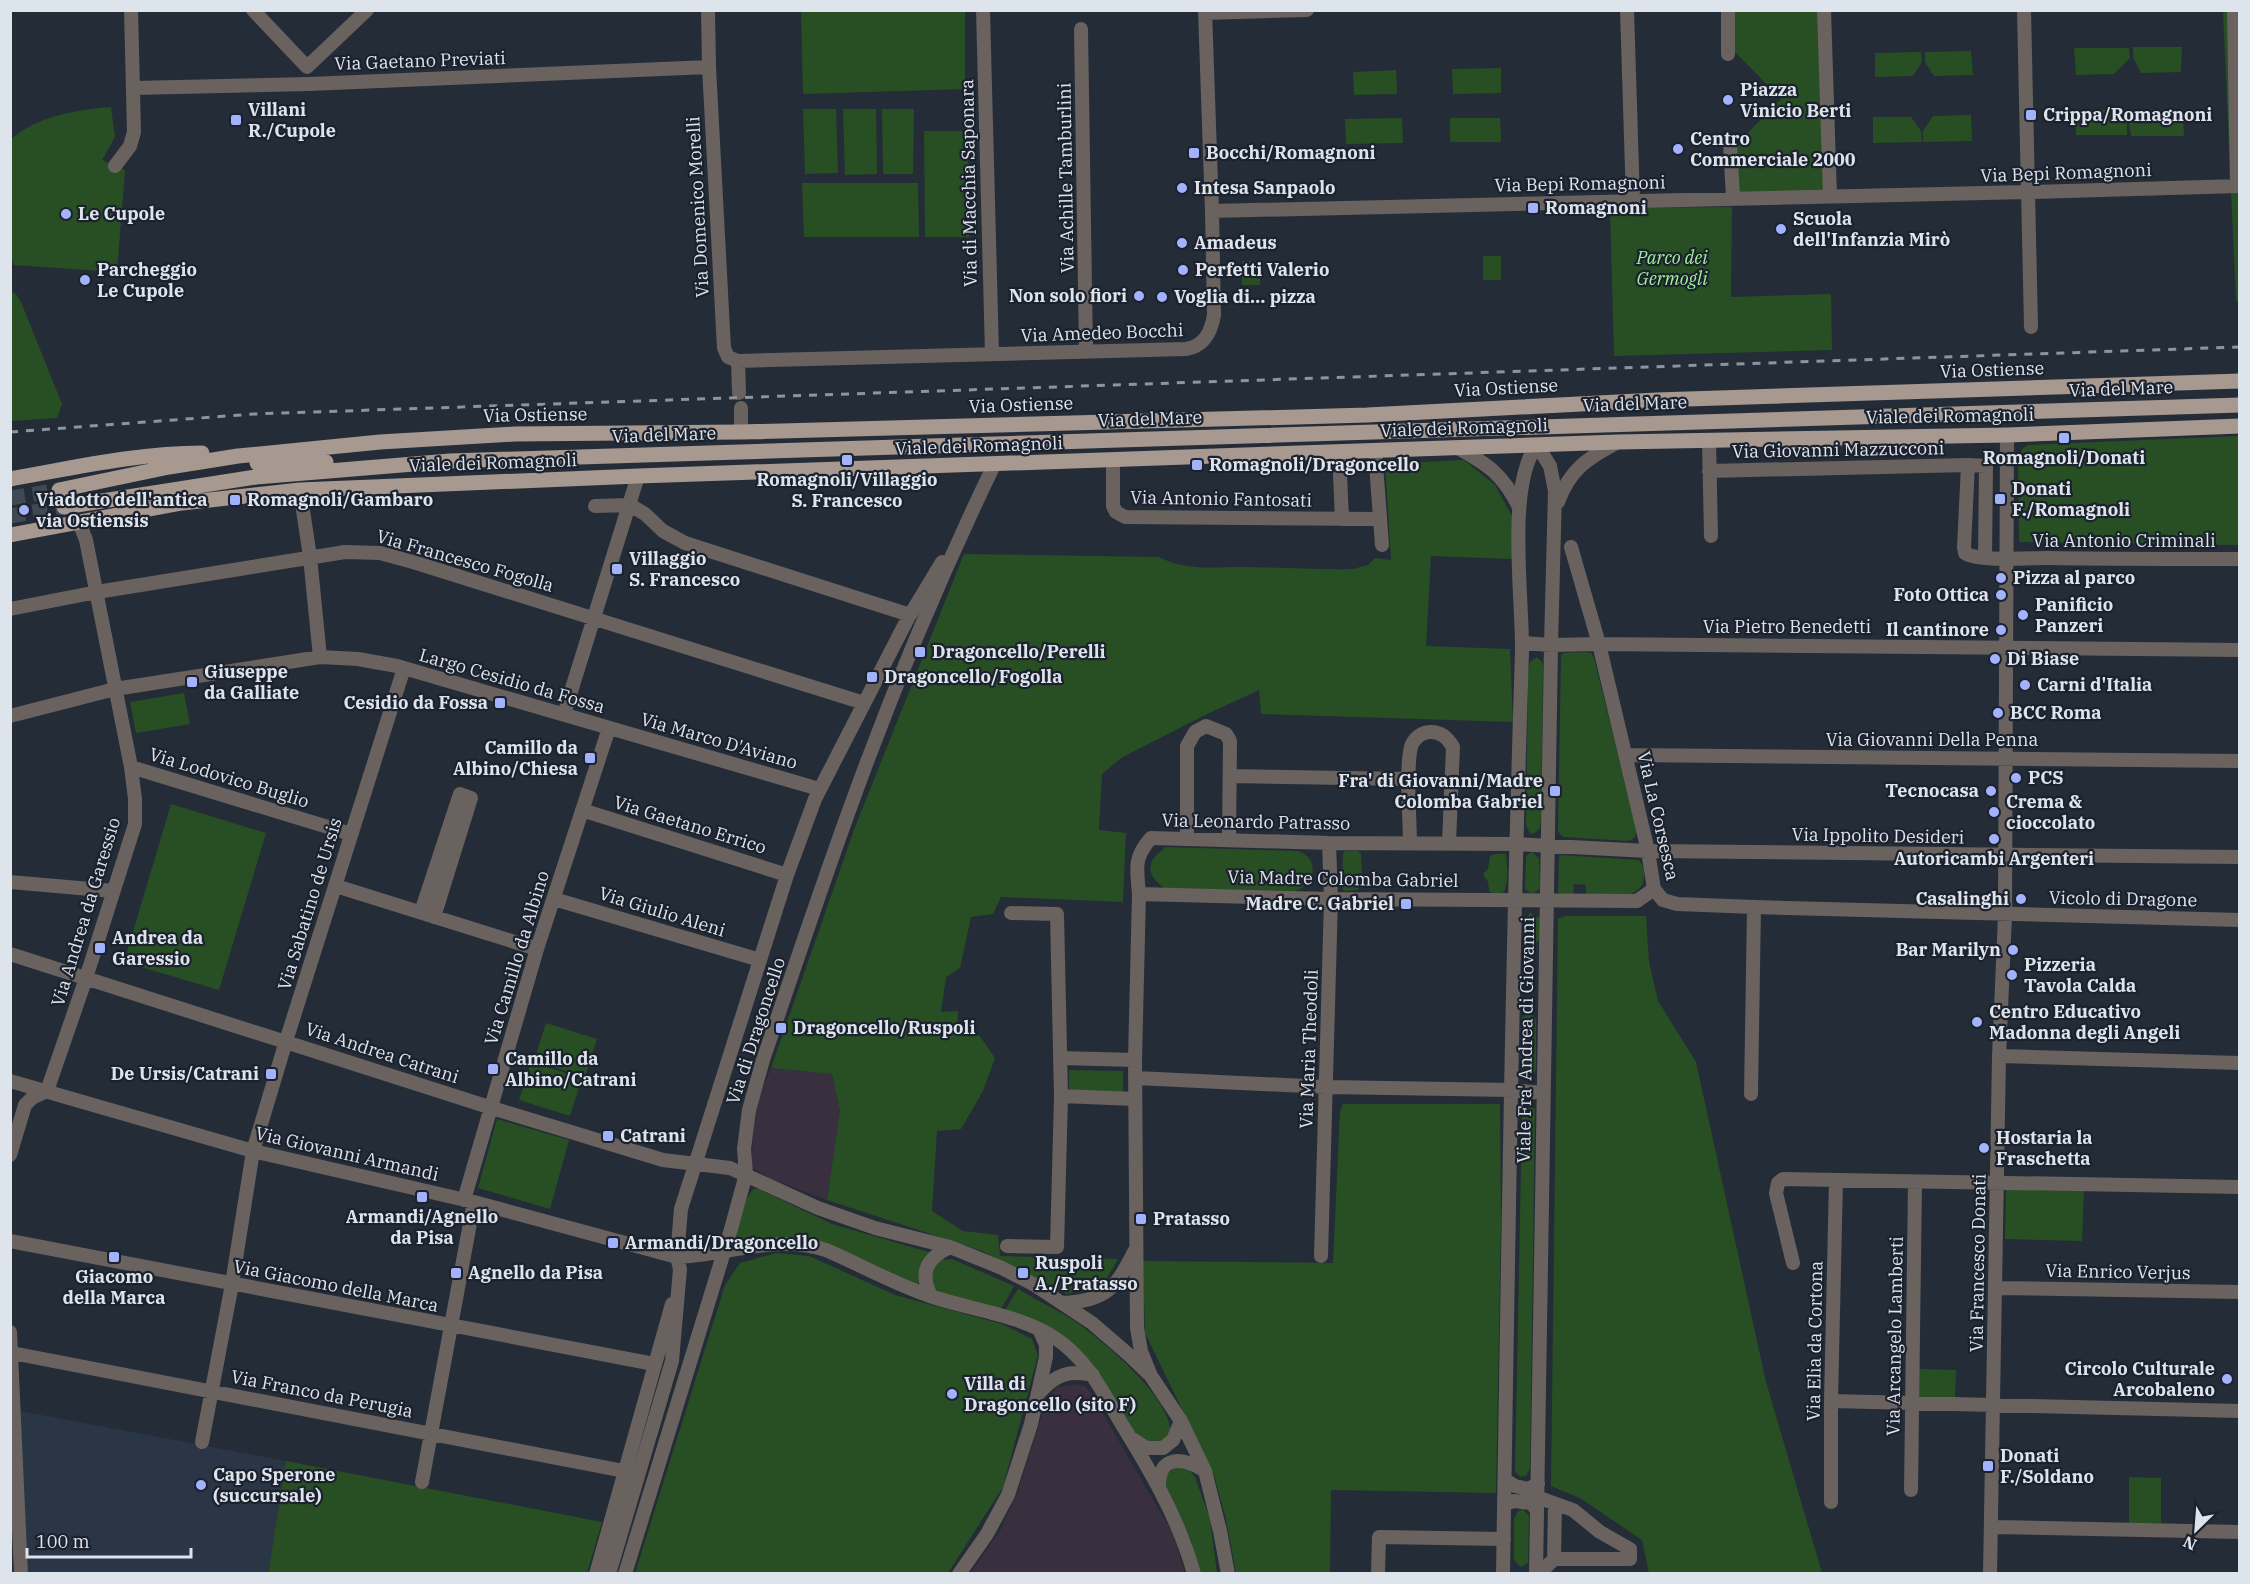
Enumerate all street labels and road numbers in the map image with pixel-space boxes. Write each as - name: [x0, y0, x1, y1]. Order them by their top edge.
- street label: Via Gaetano Previati: [334, 46, 506, 75]
- street label: Via di Macchia Saponara: [955, 79, 982, 287]
- street label: Via Achille Tamburlini: [1052, 82, 1079, 273]
- street label: Via Domenico Morelli: [681, 115, 714, 298]
- street label: Via Bepi Romagnoni: [1980, 158, 2152, 187]
- street label: Via Bepi Romagnoni: [1494, 171, 1666, 196]
- street label: Via Amedeo Bocchi: [1020, 318, 1184, 347]
- street label: Via Ostiense: [1939, 356, 2045, 383]
- street label: Via Ostiense: [1453, 373, 1559, 402]
- street label: Via del Mare: [2068, 375, 2174, 402]
- street label: Via del Mare: [1582, 390, 1688, 417]
- street label: Via Ostiense: [968, 391, 1074, 418]
- street label: Via Ostiense: [483, 402, 587, 427]
- street label: Viale dei Romagnoli: [1866, 403, 2035, 428]
- street label: Via del Mare: [1097, 405, 1203, 432]
- street label: Viale dei Romagnoli: [1380, 413, 1549, 442]
- street label: Via del Mare: [611, 421, 717, 448]
- street label: Viale dei Romagnoli: [895, 431, 1064, 460]
- street label: Via Giovanni Mazzucconi: [1732, 436, 1945, 463]
- street label: Viale dei Romagnoli: [409, 448, 578, 477]
- street label: Via Antonio Fantosati: [1130, 485, 1313, 512]
- street label: Via Francesco Fogolla: [374, 524, 557, 597]
- street label: Via Antonio Criminali: [2032, 529, 2216, 552]
- street label: Via Pietro Benedetti: [1703, 615, 1871, 638]
- street label: Largo Cesidio da Fossa: [417, 644, 607, 718]
- street label: Via Marco D'Aviano: [638, 707, 800, 774]
- street label: Via Giovanni Della Penna: [1826, 728, 2038, 751]
- street label: Via Lodovico Buglio: [146, 742, 312, 813]
- street label: Via La Corsesca: [1632, 749, 1685, 883]
- street label: Via Gaetano Errico: [611, 790, 769, 859]
- street label: Via Leonardo Patrasso: [1161, 808, 1351, 835]
- street label: Via Andrea da Garessio: [46, 814, 125, 1009]
- street label: Via Sabatino de Ursis: [272, 815, 347, 993]
- street label: Via Ippolito Desideri: [1791, 822, 1965, 849]
- street label: Via Madre Colomba Gabriel: [1227, 865, 1459, 892]
- street label: Via Camillo da Albino: [479, 868, 554, 1048]
- street label: Via Giulio Aleni: [596, 881, 728, 942]
- street label: Vicolo di Dragone: [2049, 886, 2197, 911]
- street label: Viale Fra' Andrea di Giovanni: [1512, 916, 1539, 1163]
- street label: Via di Dragoncello: [721, 954, 790, 1107]
- street label: Via Maria Theodoli: [1294, 969, 1323, 1129]
- street label: Via Andrea Catrani: [302, 1017, 462, 1088]
- street label: Via Giovanni Armandi: [253, 1121, 441, 1186]
- street label: Via Francesco Donati: [1964, 1173, 1991, 1352]
- street label: Via Arcangelo Lamberti: [1881, 1236, 1908, 1436]
- street label: Via Giacomo della Marca: [232, 1254, 441, 1317]
- street label: Via Enrico Verjus: [2045, 1259, 2191, 1284]
- street label: Via Elia da Cortona: [1802, 1260, 1827, 1421]
- street label: Via Franco da Perugia: [229, 1365, 415, 1422]

